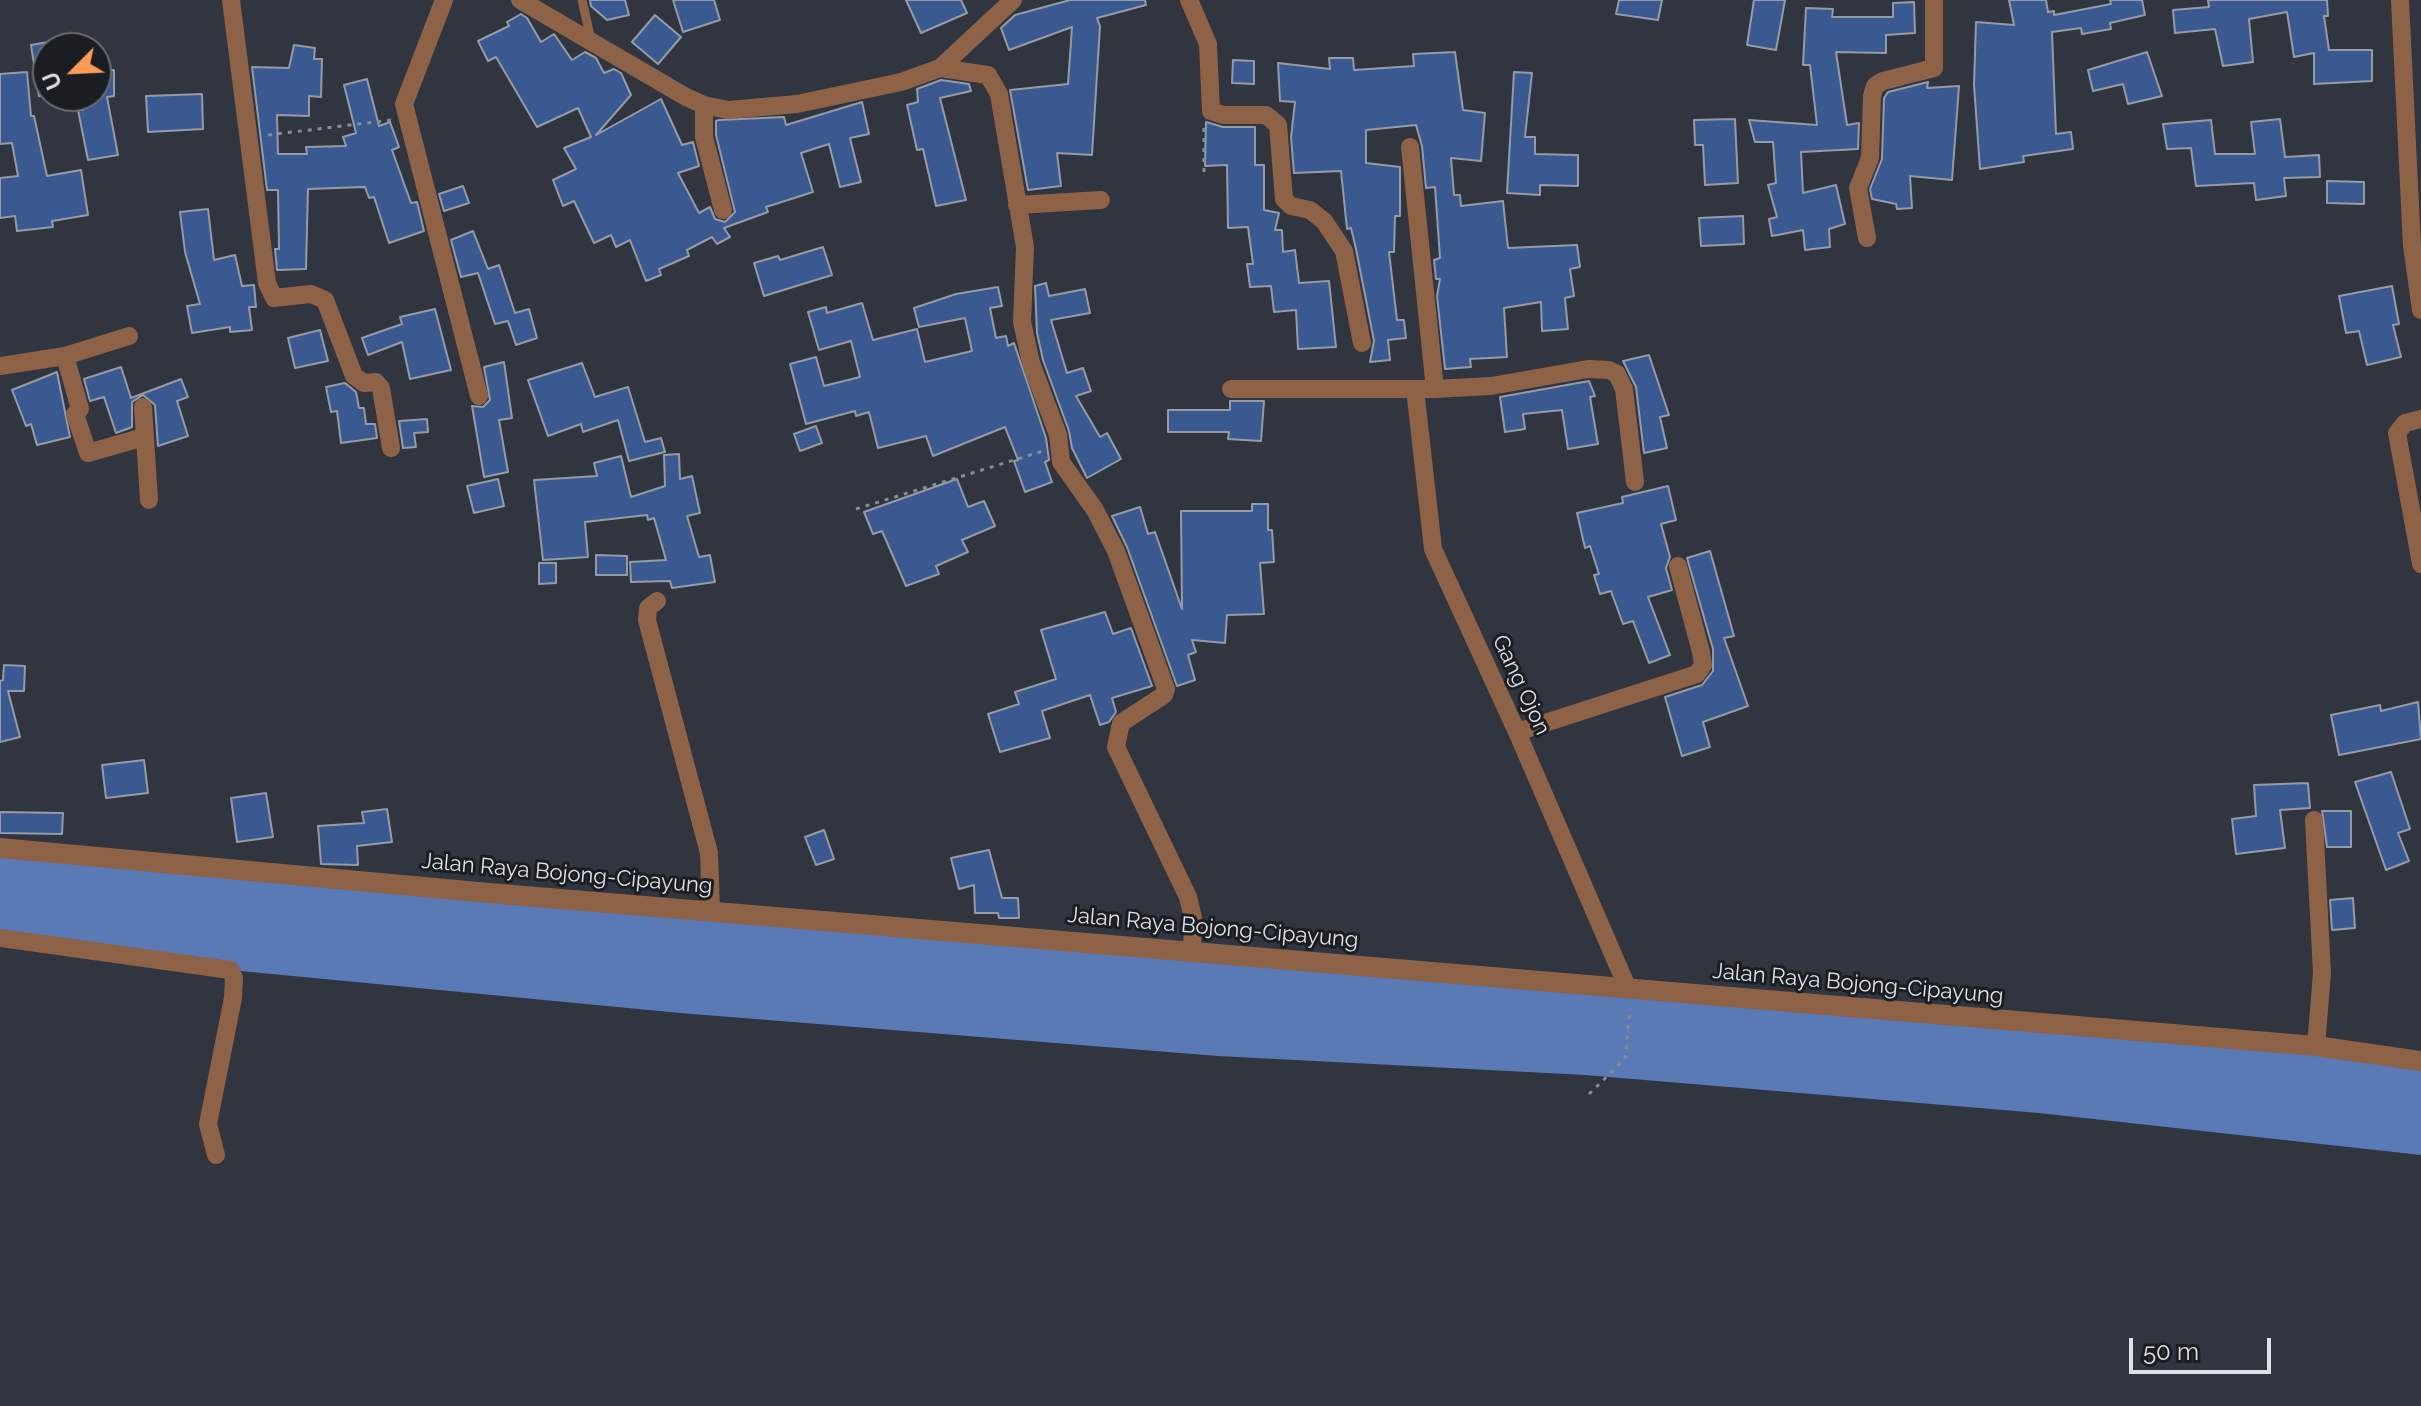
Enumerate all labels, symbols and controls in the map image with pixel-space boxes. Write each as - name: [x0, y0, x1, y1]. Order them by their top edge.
- north arrow: [32, 32, 112, 112]
- text: U: [37, 68, 67, 94]
- street label: Gang Ojon: [1486, 631, 1556, 739]
- street label: Jalan Raya Bojong-Cipayung: [420, 848, 714, 900]
- street label: Jalan Raya Bojong-Cipayung: [1066, 902, 1360, 954]
- street label: Jalan Raya Bojong-Cipayung: [1711, 958, 2005, 1010]
- scale bar: [2133, 1322, 2275, 1372]
- text: 50 m: [2143, 1337, 2199, 1366]

